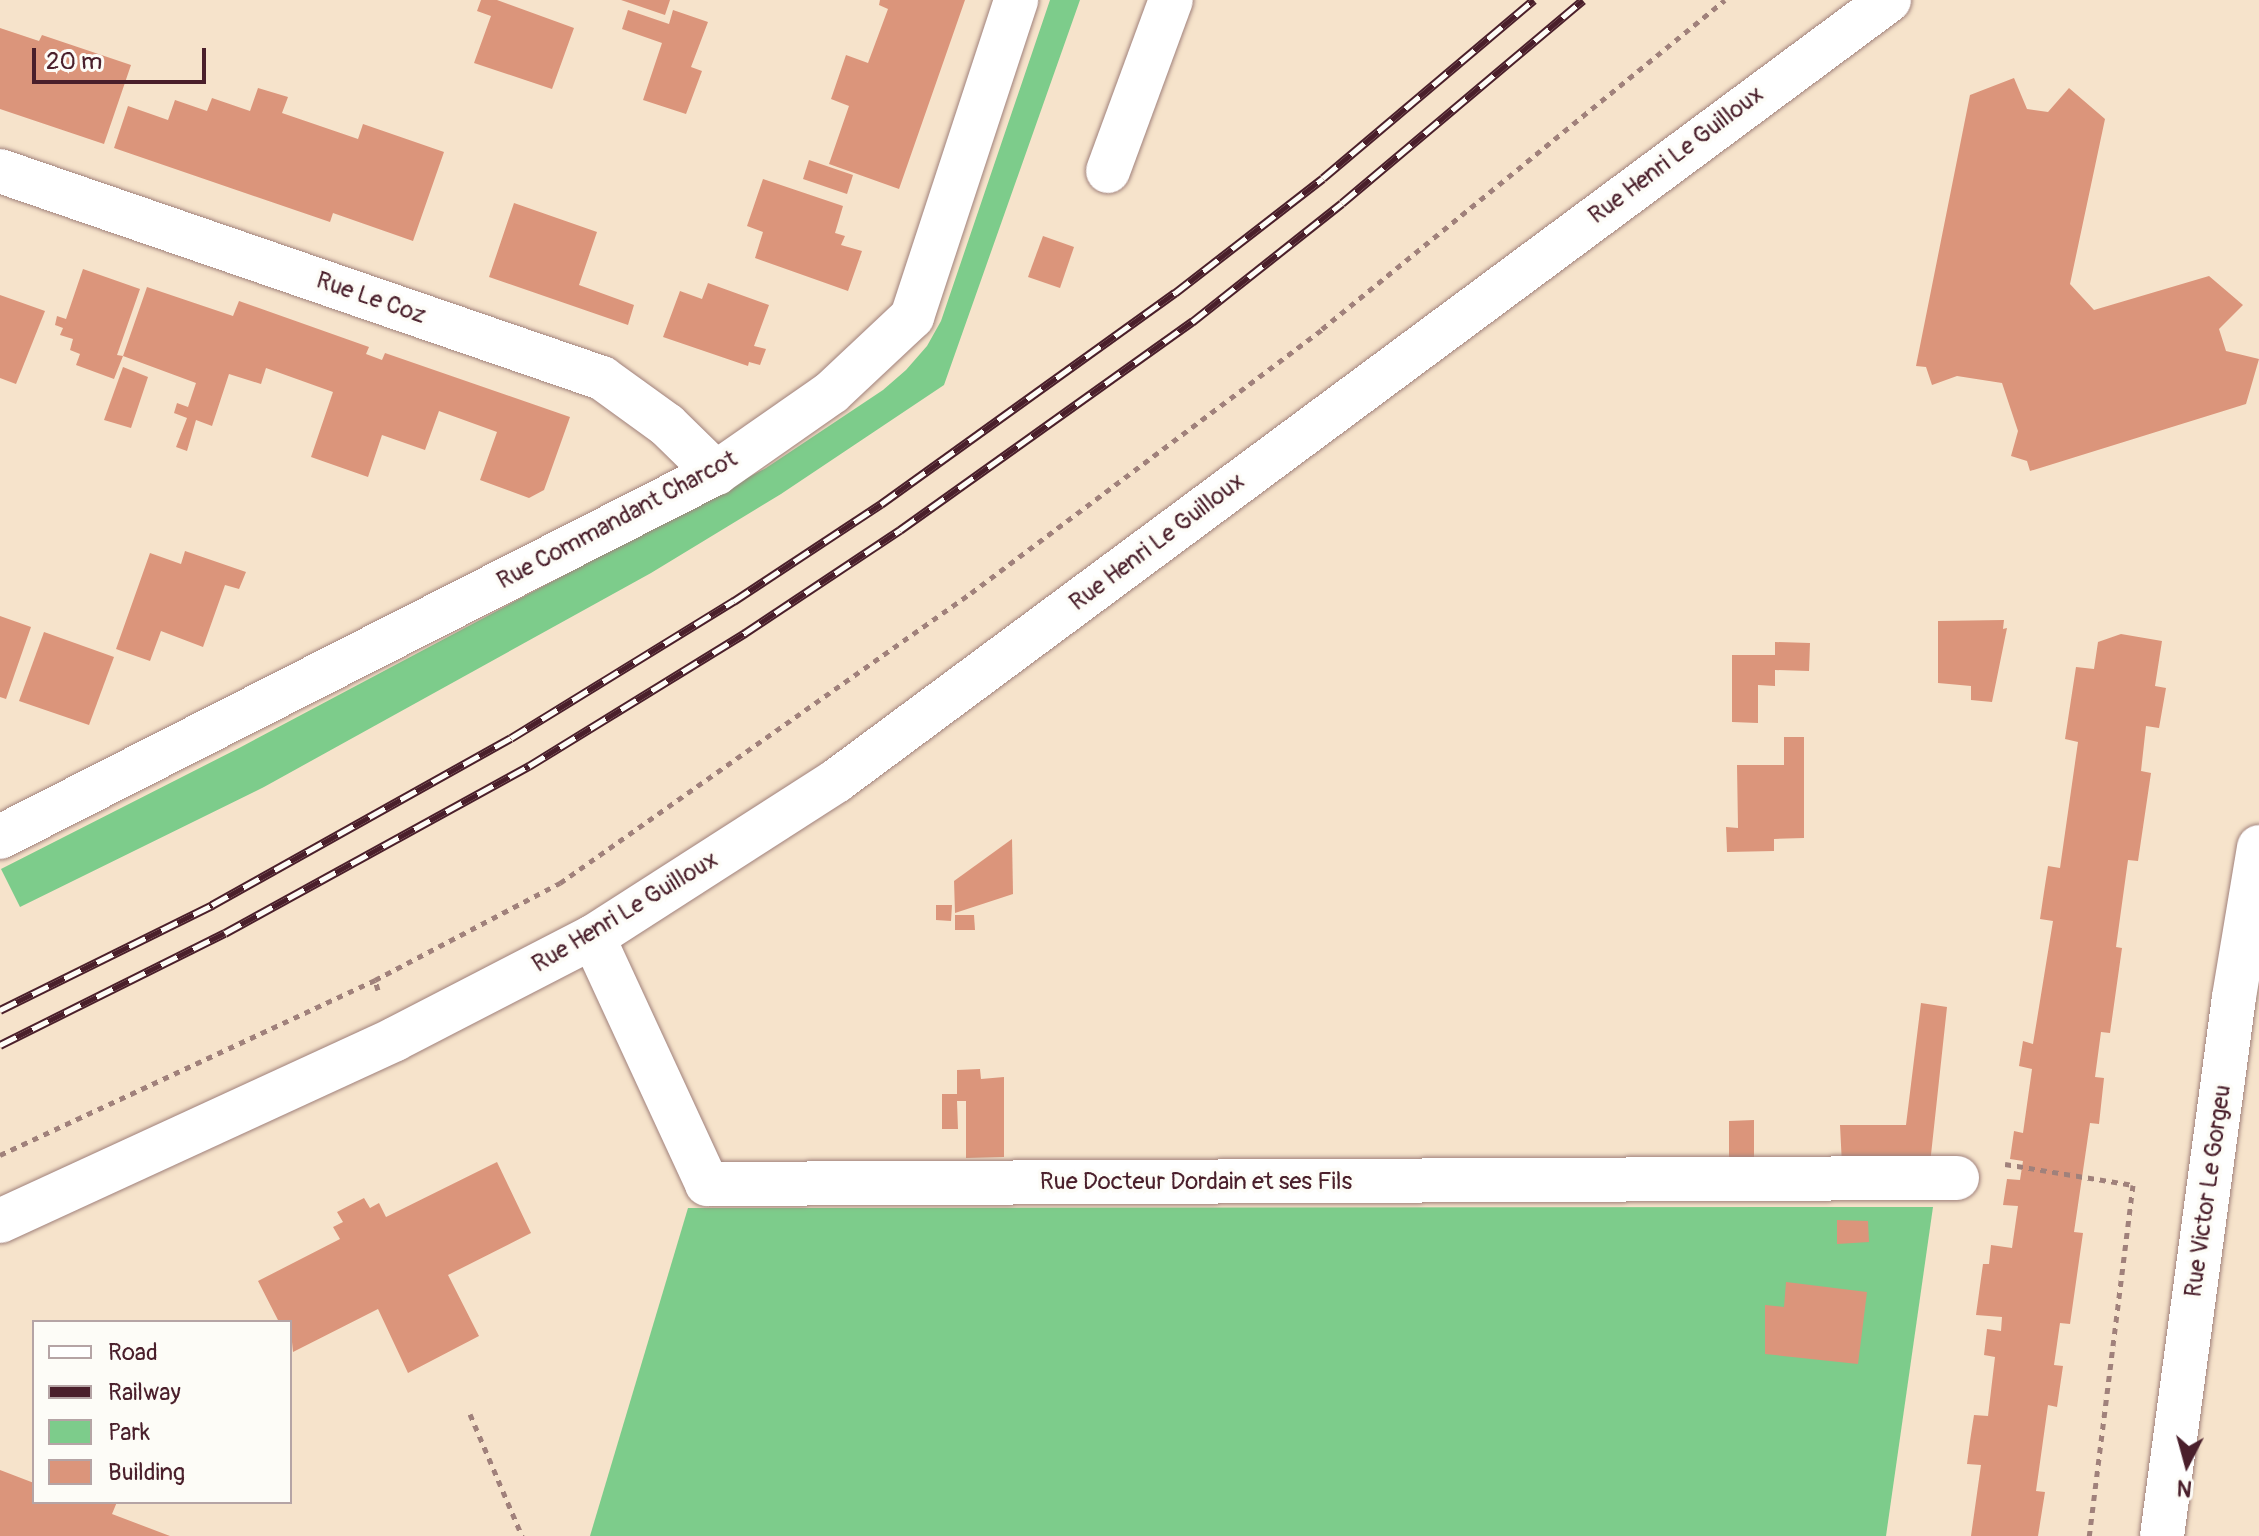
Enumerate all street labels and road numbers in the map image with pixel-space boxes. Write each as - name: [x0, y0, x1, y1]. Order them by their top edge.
- street label: Rue Henri Le Guilloux: [1583, 80, 1769, 230]
- street label: Rue Le Coz: [313, 266, 429, 330]
- street label: Rue Commandant Charcot: [492, 444, 742, 596]
- street label: Rue Henri Le Guilloux: [1064, 467, 1250, 617]
- street label: Rue Henri Le Guilloux: [527, 845, 723, 979]
- street label: Rue Victor Le Gorgeu: [2179, 1083, 2237, 1299]
- street label: Rue Docteur Dordain et ses Fils: [1040, 1168, 1352, 1196]

